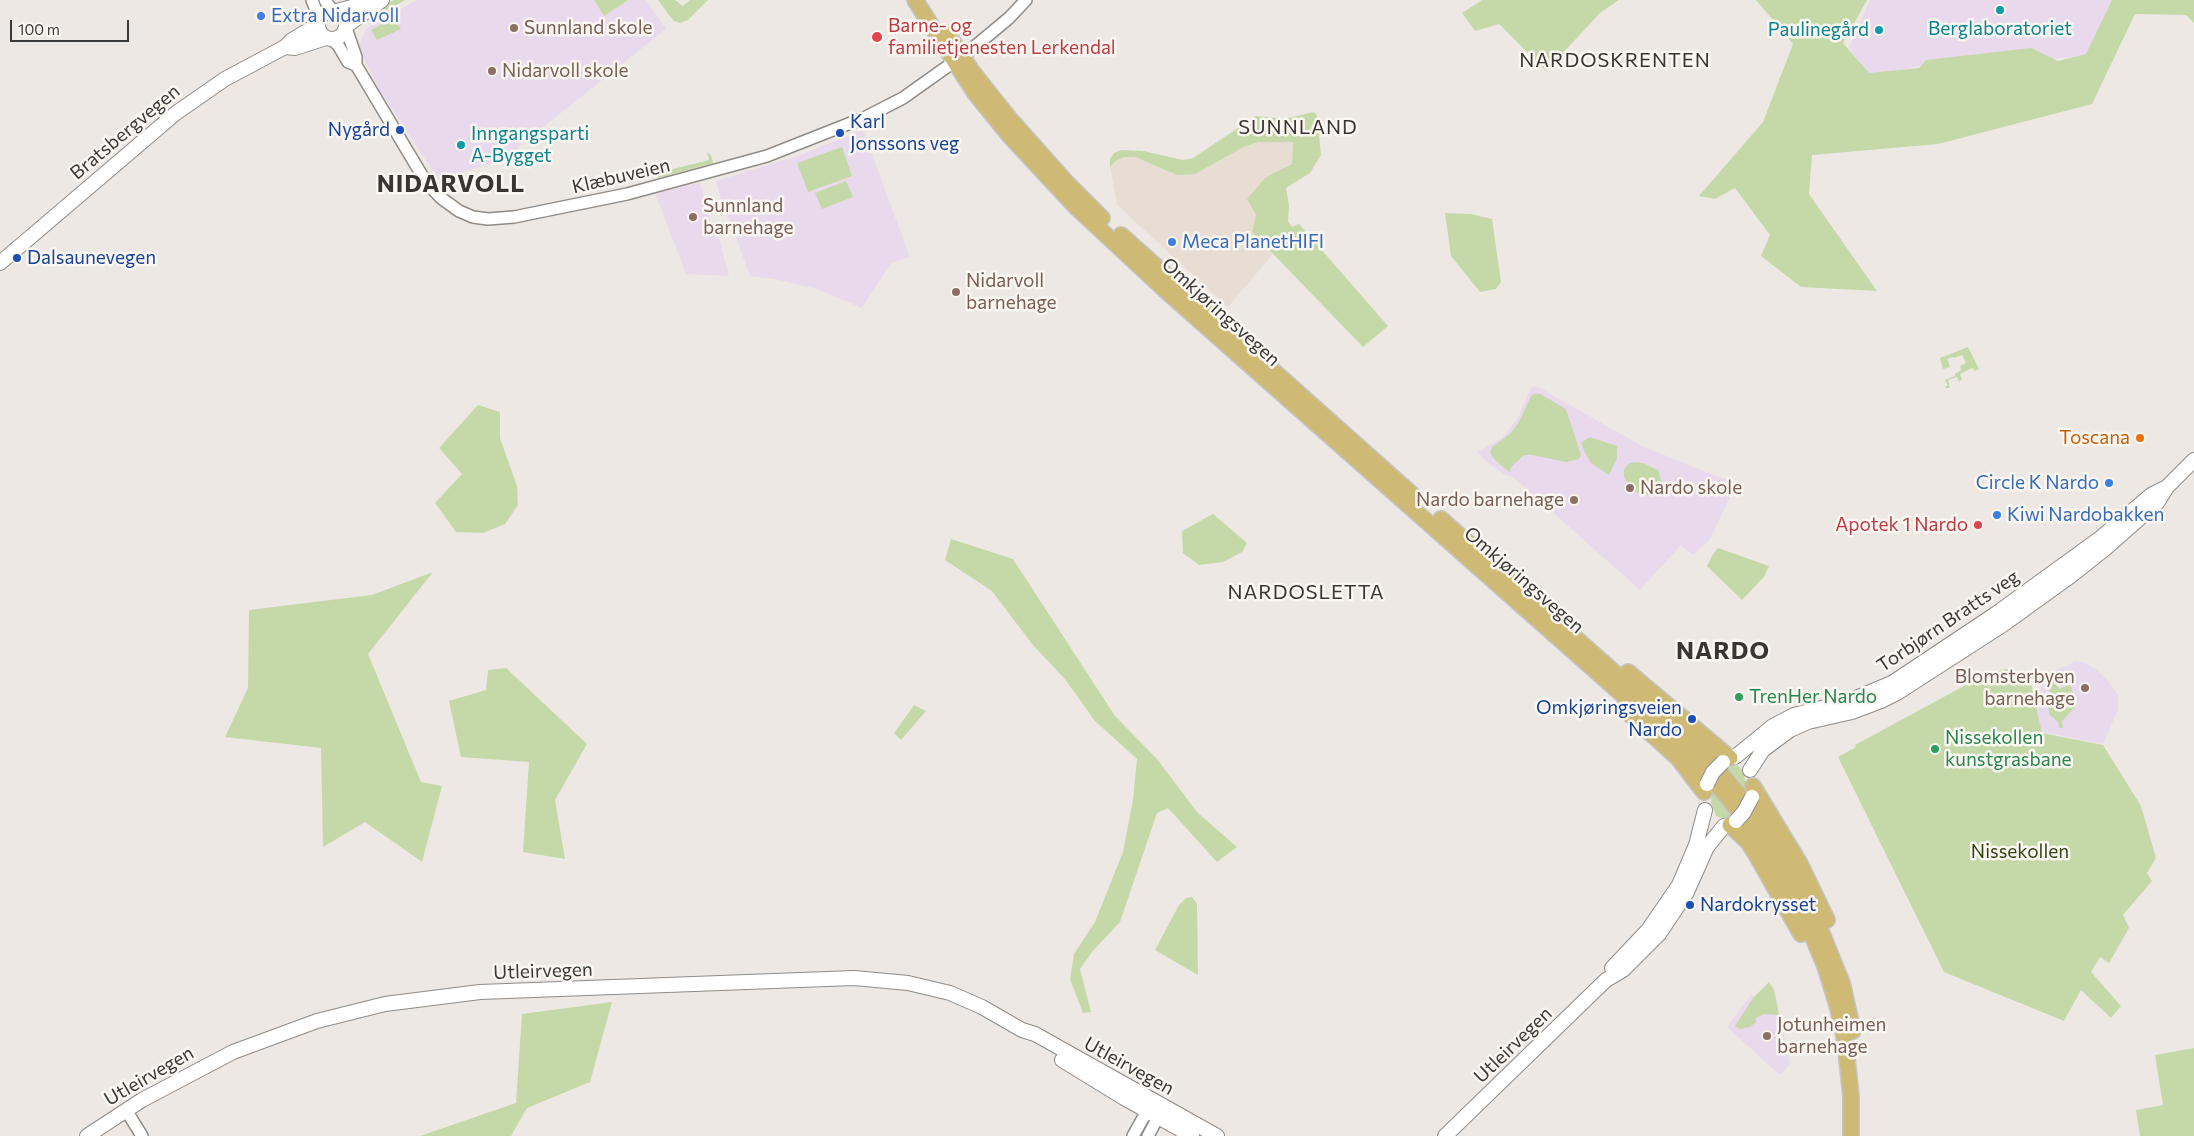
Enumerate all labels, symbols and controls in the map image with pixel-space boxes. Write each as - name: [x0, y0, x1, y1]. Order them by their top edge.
- marker: Berglaboratoriet: [1994, 4, 2006, 16]
- place label: Extra Nidarvoll: [271, 5, 399, 27]
- scale bar: [12, 10, 131, 42]
- marker: Extra Nidarvoll: [255, 10, 267, 22]
- place label: Barne- og familietjenesten Lerkendal: [888, 15, 1116, 59]
- place label: Sunnland skole: [524, 17, 653, 39]
- place label: Berglaboratoriet: [1928, 18, 2072, 40]
- place label: Paulinegård: [1768, 19, 1869, 41]
- text: 100 m: [18, 20, 60, 38]
- marker: Sunnland skole: [508, 22, 520, 34]
- marker: Paulinegård: [1873, 24, 1885, 36]
- marker: Barne- og familietjenesten Lerkendal: [870, 30, 884, 44]
- district label: NARDOSKRENTEN: [1518, 48, 1712, 72]
- place label: Nidarvoll skole: [502, 60, 628, 82]
- marker: Nidarvoll skole: [486, 65, 498, 77]
- street label: Bratsbergvegen: [66, 80, 184, 184]
- place label: Karl Jonssons veg: [850, 111, 959, 155]
- district label: SUNNLAND: [1237, 115, 1359, 139]
- place label: Nygård: [328, 119, 390, 141]
- place label: Inngangsparti A-Bygget: [471, 123, 589, 167]
- marker: Nygård: [394, 124, 406, 136]
- marker: Karl Jonssons veg: [834, 127, 846, 139]
- marker: Inngangsparti A-Bygget: [455, 139, 467, 151]
- street label: Klæbuveien: [570, 154, 672, 198]
- district label: NIDARVOLL: [376, 170, 526, 198]
- place label: Sunnland barnehage: [703, 195, 794, 239]
- marker: Sunnland barnehage: [687, 211, 699, 223]
- place label: Meca PlanetHIFI: [1182, 231, 1324, 253]
- marker: Meca PlanetHIFI: [1166, 236, 1178, 248]
- place label: Dalsaunevegen: [27, 247, 156, 269]
- marker: Dalsaunevegen: [11, 252, 23, 264]
- street label: Omkjøringsvegen: [1157, 253, 1285, 371]
- place label: Nidarvoll barnehage: [966, 270, 1057, 314]
- marker: Nidarvoll barnehage: [950, 286, 962, 298]
- place label: Toscana: [2059, 427, 2130, 449]
- marker: Toscana: [2134, 432, 2146, 444]
- place label: Circle K Nardo: [1976, 472, 2099, 494]
- place label: Nardo skole: [1640, 477, 1742, 499]
- marker: Circle K Nardo: [2103, 477, 2115, 489]
- marker: Nardo skole: [1624, 482, 1636, 494]
- place label: Nardo barnehage: [1416, 489, 1564, 511]
- marker: Nardo barnehage: [1568, 494, 1580, 506]
- place label: Kiwi Nardobakken: [2007, 504, 2164, 526]
- marker: Kiwi Nardobakken: [1991, 509, 2003, 521]
- place label: Apotek 1 Nardo: [1835, 514, 1968, 536]
- marker: Apotek 1 Nardo: [1972, 519, 1984, 531]
- street label: Omkjøringsvegen: [1459, 522, 1589, 638]
- street label: Torbjørn Bratts veg: [1873, 565, 2023, 677]
- district label: NARDOSLETTA: [1226, 580, 1386, 604]
- district label: NARDO: [1675, 637, 1771, 665]
- place label: Blomsterbyen barnehage: [1955, 666, 2075, 710]
- marker: Blomsterbyen barnehage: [2079, 682, 2091, 694]
- place label: TrenHer Nardo: [1749, 686, 1877, 708]
- marker: TrenHer Nardo: [1733, 691, 1745, 703]
- place label: Omkjøringsveien Nardo: [1536, 697, 1682, 741]
- marker: Omkjøringsveien Nardo: [1686, 713, 1698, 725]
- place label: Nissekollen kunstgrasbane: [1945, 727, 2072, 771]
- marker: Nissekollen kunstgrasbane: [1929, 743, 1941, 755]
- park label: Nissekollen: [1971, 841, 2069, 863]
- place label: Nardokrysset: [1700, 894, 1816, 916]
- marker: Nardokrysset: [1684, 899, 1696, 911]
- street label: Utleirvegen: [493, 958, 593, 984]
- street label: Utleirvegen: [1469, 1002, 1557, 1088]
- place label: Jotunheimen barnehage: [1777, 1014, 1886, 1058]
- marker: Jotunheimen barnehage: [1761, 1030, 1773, 1042]
- street label: Utleirvegen: [1080, 1032, 1178, 1100]
- street label: Utleirvegen: [100, 1041, 198, 1111]

